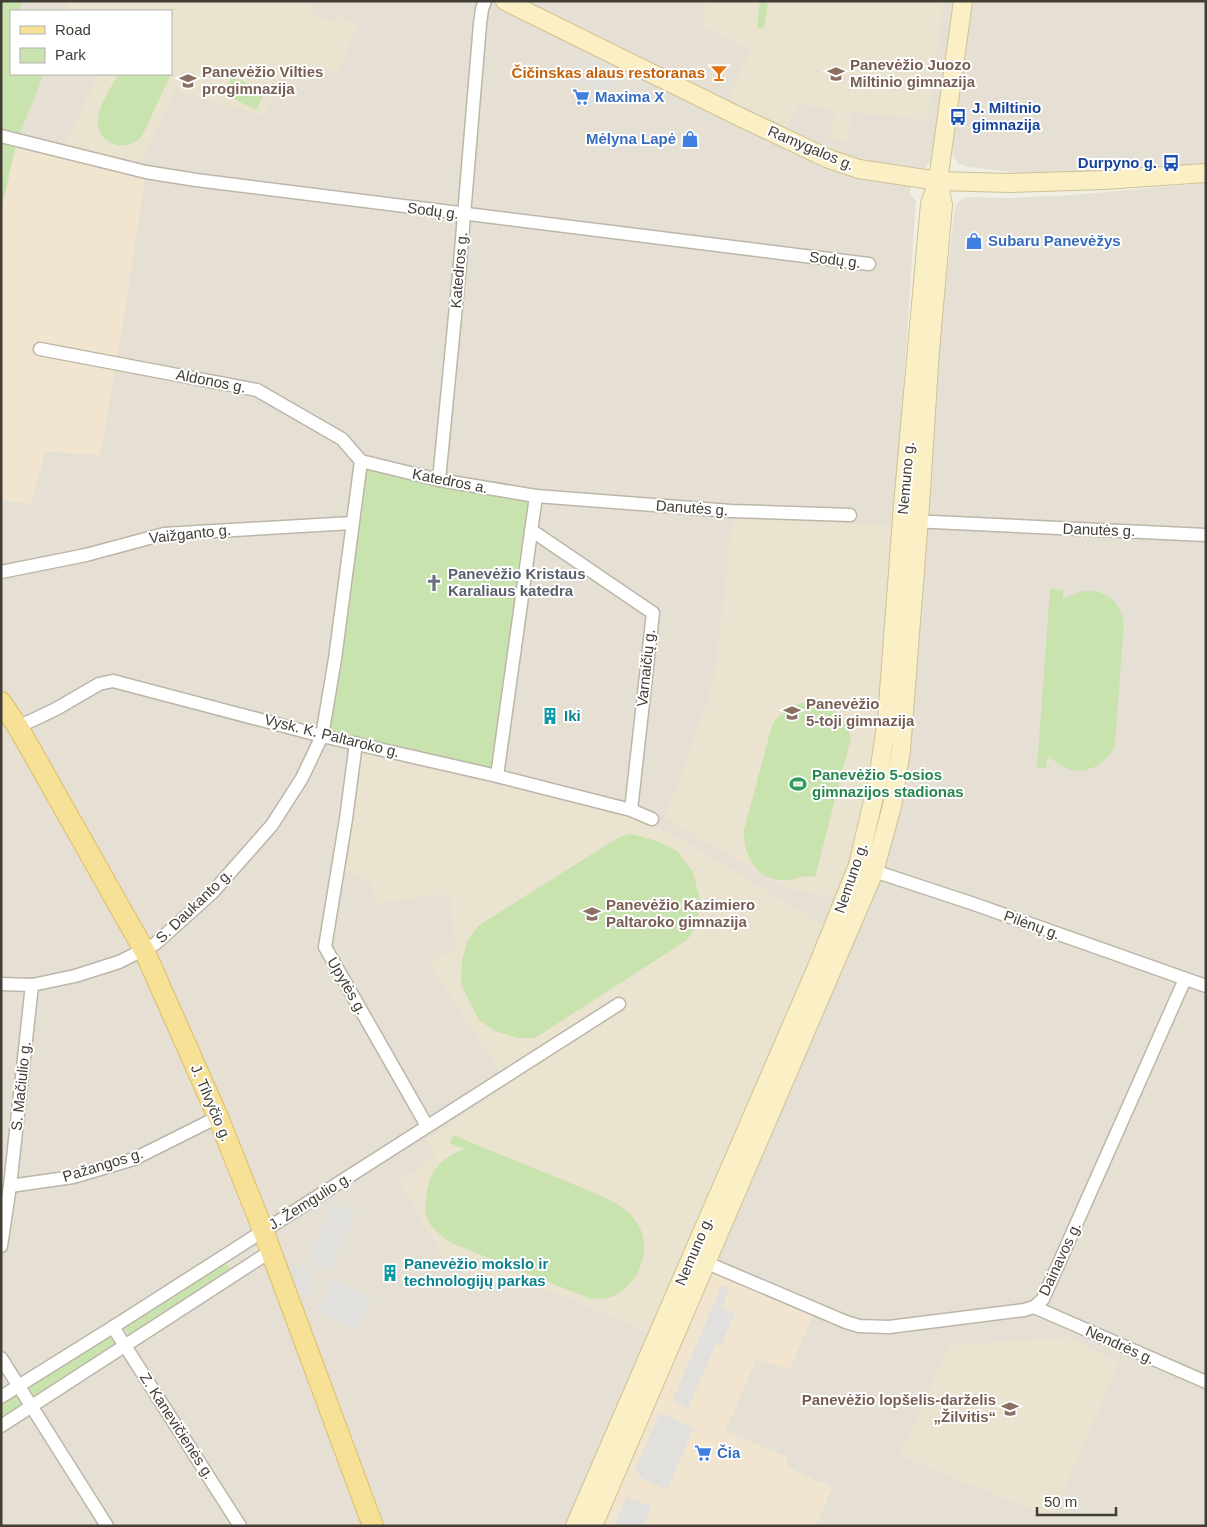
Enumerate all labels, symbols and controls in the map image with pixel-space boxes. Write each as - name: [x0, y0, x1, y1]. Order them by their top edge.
- legend: [10, 10, 172, 75]
- text: Road: [55, 21, 91, 38]
- text: Park: [55, 46, 86, 63]
- place label: Panevėžio Juozo Miltinio gimnazija: [850, 56, 976, 90]
- place label: Panevėžio Vilties progimnazija: [202, 63, 323, 97]
- bar icon: Čičinskas alaus restoranas: [709, 63, 729, 83]
- place label: Čičinskas alaus restoranas: [512, 64, 705, 81]
- school or university icon: Panevėžio Juozo Miltinio gimnazija: [826, 64, 846, 84]
- school or university icon: Panevėžio Vilties progimnazija: [178, 71, 198, 91]
- supermarket icon: Maxima X: [571, 87, 591, 107]
- place label: Maxima X: [595, 88, 664, 105]
- place label: J. Miltinio gimnazija: [972, 99, 1041, 133]
- bus stop icon: J. Miltinio gimnazija: [948, 107, 968, 127]
- street label: Ramygalos g.: [766, 122, 857, 173]
- shop icon: Mėlyna Lapė: [680, 129, 700, 149]
- place label: Mėlyna Lapė: [586, 130, 676, 147]
- bus stop icon: Durpyno g.: [1161, 153, 1181, 173]
- place label: Durpyno g.: [1078, 154, 1157, 171]
- street label: Sodų g.: [406, 199, 460, 222]
- street label: Katedros g.: [447, 231, 470, 309]
- shop icon: Subaru Panevėžys: [964, 231, 984, 251]
- place label: Subaru Panevėžys: [988, 232, 1121, 249]
- street label: Sodų g.: [808, 248, 862, 271]
- street label: Aldonos g.: [175, 365, 248, 396]
- street label: Nemuno g.: [894, 441, 917, 515]
- street label: Katedros a.: [411, 465, 489, 496]
- street label: Danutės g.: [655, 496, 729, 519]
- street label: Danutės g.: [1062, 520, 1136, 539]
- street label: Vaižganto g.: [148, 521, 232, 546]
- place label: Panevėžio Kristaus Karaliaus katedra: [448, 565, 586, 599]
- church icon: Panevėžio Kristaus Karaliaus katedra: [424, 573, 444, 593]
- street label: Varnaičių g.: [633, 628, 658, 708]
- place label: Panevėžio 5-toji gimnazija: [806, 695, 915, 729]
- school or university icon: Panevėžio 5-toji gimnazija: [782, 703, 802, 723]
- building icon: Iki: [540, 706, 560, 726]
- place label: Iki: [564, 707, 581, 724]
- street label: Vysk. K. Paltaroko g.: [263, 710, 401, 761]
- place label: Panevėžio 5-osios gimnazijos stadionas: [812, 766, 964, 800]
- sports icon: Panevėžio 5-osios gimnazijos stadionas: [788, 774, 808, 794]
- street label: Nemuno g.: [831, 840, 871, 915]
- street label: S. Daukanto g.: [152, 865, 235, 946]
- place label: Panevėžio Kazimiero Paltaroko gimnazija: [606, 896, 755, 930]
- school or university icon: Panevėžio Kazimiero Paltaroko gimnazija: [582, 904, 602, 924]
- street label: Pilėnų g.: [1002, 907, 1063, 943]
- street label: Upytės g.: [324, 954, 371, 1017]
- street label: S. Mačiulio g.: [7, 1040, 34, 1132]
- street label: J. Tilvyčio g.: [188, 1062, 235, 1144]
- street label: Pažangos g.: [60, 1144, 145, 1185]
- street label: J. Žemgulio g.: [265, 1168, 354, 1233]
- street label: Nemuno g.: [671, 1214, 716, 1288]
- street label: Dainavos g.: [1035, 1219, 1084, 1298]
- place label: Panevėžio mokslo ir technologijų parkas: [404, 1255, 548, 1289]
- building icon: Panevėžio mokslo ir technologijų parkas: [380, 1263, 400, 1283]
- street label: Nendrės g.: [1083, 1322, 1157, 1367]
- street label: Z. Kanevičienės g.: [137, 1369, 218, 1482]
- place label: Panevėžio lopšelis-darželis „Žilvitis“: [802, 1391, 996, 1425]
- school or university icon: Panevėžio lopšelis-darželis „Žilvitis“: [1000, 1399, 1020, 1419]
- supermarket icon: Čia: [693, 1443, 713, 1463]
- place label: Čia: [717, 1444, 741, 1461]
- scale bar: [1037, 1484, 1116, 1516]
- text: 50 m: [1044, 1493, 1077, 1510]

